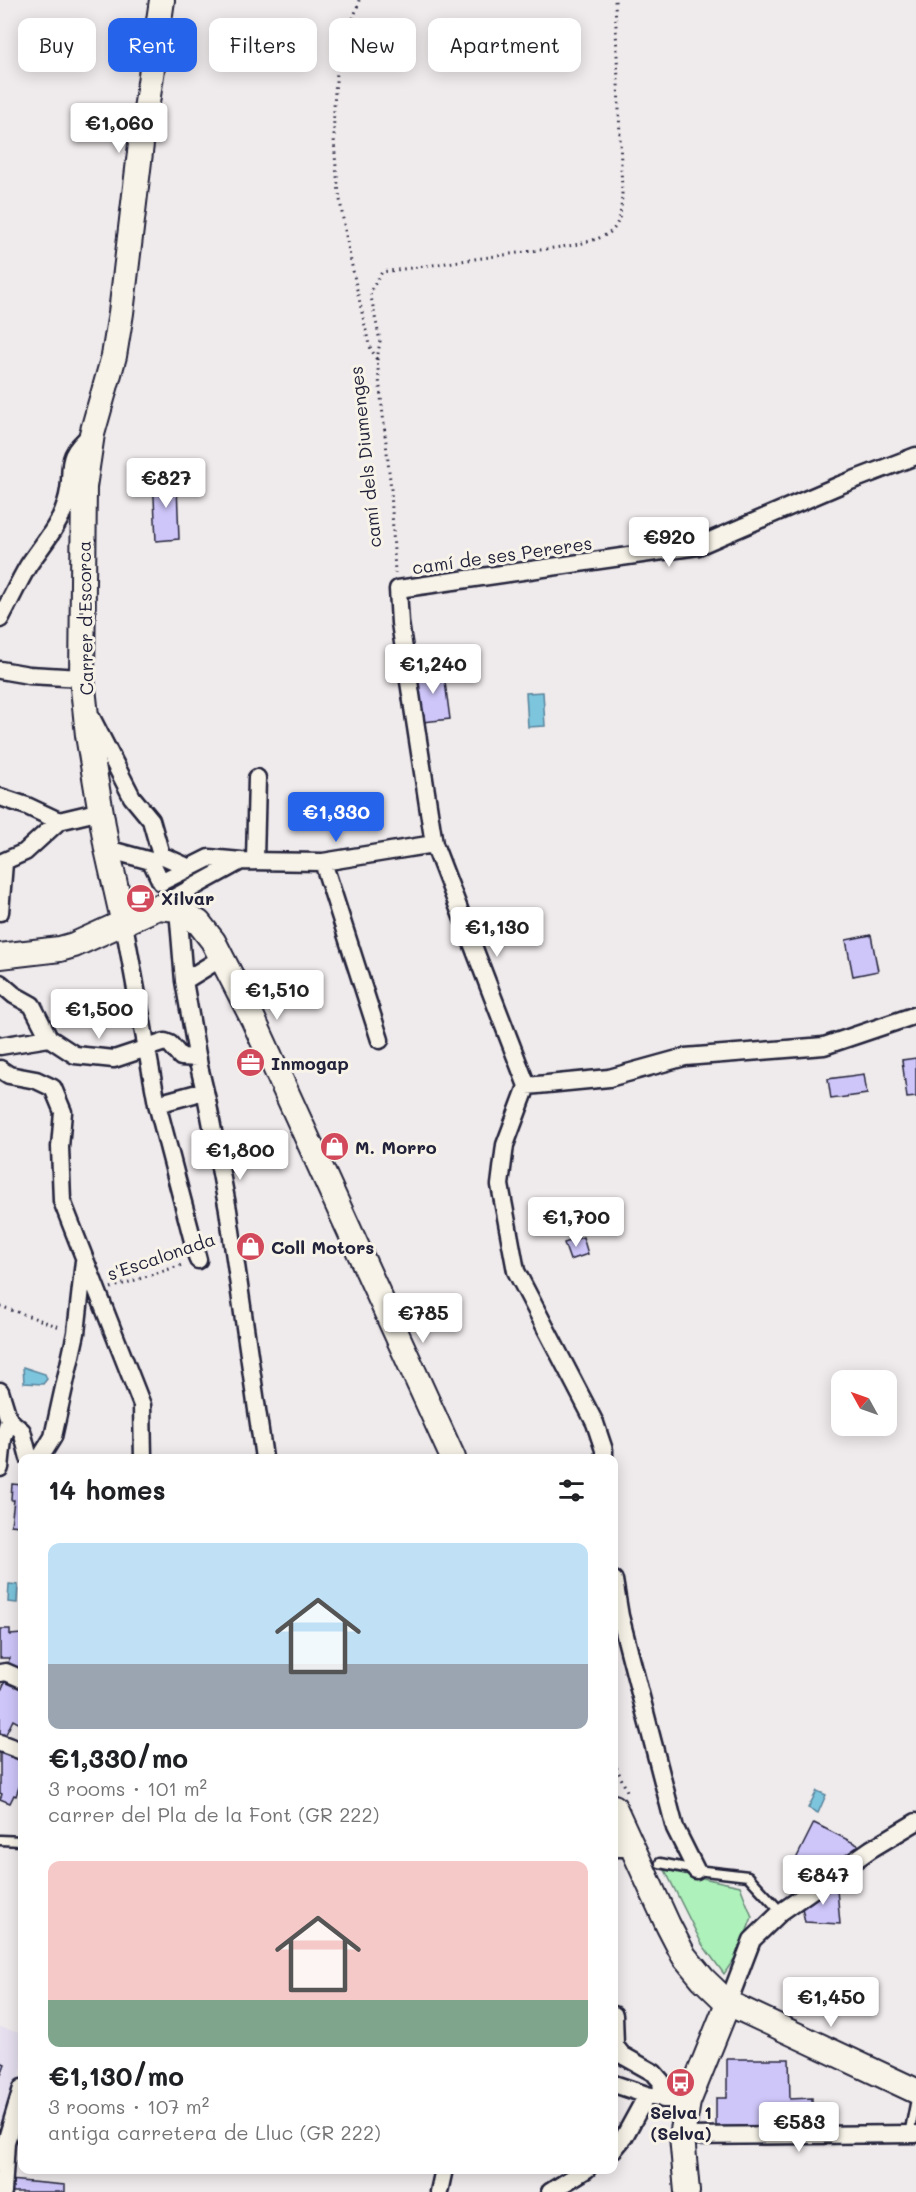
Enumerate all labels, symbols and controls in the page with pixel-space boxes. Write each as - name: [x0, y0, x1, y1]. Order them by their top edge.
- chip: Buy: [18, 18, 96, 72]
- chip: Rent: [108, 18, 197, 72]
- chip: Filters: [209, 18, 317, 72]
- chip: New: [329, 18, 416, 72]
- chip: Apartment: [428, 18, 581, 72]
- pin: €1,060: [70, 103, 168, 154]
- text: €1,060: [84, 109, 154, 135]
- street label: camí dels Diumenges: [344, 365, 386, 549]
- pin: €827: [130, 458, 202, 509]
- text: €827: [141, 464, 191, 490]
- pin: €920: [633, 517, 705, 568]
- text: €920: [643, 523, 695, 549]
- street label: camí de ses Pereres: [410, 530, 594, 580]
- street label: Carrer d'Escorca: [72, 540, 98, 696]
- pin: €1,240: [384, 644, 482, 695]
- text: €1,240: [399, 650, 467, 676]
- pin: €1,330: [287, 792, 385, 843]
- text: €1,330: [302, 798, 370, 824]
- cafe icon: Xilvar: [124, 882, 156, 914]
- place label: Xilvar: [161, 886, 214, 910]
- pin: €1,130: [448, 907, 546, 958]
- text: €1,130: [465, 913, 529, 939]
- pin: €1,510: [228, 970, 326, 1021]
- text: €1,510: [245, 976, 309, 1002]
- pin: €1,500: [50, 989, 148, 1040]
- text: €1,500: [65, 995, 133, 1021]
- office icon: Inmogap: [234, 1047, 266, 1079]
- place label: Inmogap: [271, 1051, 349, 1075]
- pin: €1,800: [191, 1130, 289, 1181]
- shop icon: M. Morro: [318, 1131, 350, 1163]
- place label: M. Morro: [355, 1135, 437, 1159]
- text: €1,800: [205, 1136, 275, 1162]
- pin: €1,700: [527, 1197, 625, 1248]
- text: €1,700: [542, 1203, 610, 1229]
- street label: s'Escalonada: [104, 1226, 218, 1286]
- shop icon: Coll Motors: [234, 1231, 266, 1263]
- place label: Coll Motors: [271, 1235, 374, 1259]
- pin: €785: [387, 1293, 459, 1344]
- text: €785: [397, 1299, 449, 1325]
- north arrow: [831, 1370, 897, 1436]
- map controls: [831, 1370, 897, 1436]
- text: 14 homes: [48, 1473, 166, 1507]
- icon: filters: [555, 1474, 588, 1507]
- icon: home: [264, 1582, 372, 1690]
- text: €1,330/mo: [48, 1741, 188, 1775]
- text: 3 rooms · 101 m²: [48, 1775, 207, 1801]
- text: carrer del Pla de la Font (GR 222): [48, 1801, 379, 1827]
- pin: €847: [787, 1855, 859, 1906]
- text: €847: [797, 1861, 849, 1887]
- icon: home: [264, 1900, 372, 2008]
- pin: €1,450: [782, 1977, 880, 2028]
- text: €1,450: [797, 1983, 865, 2009]
- text: €1,130/mo: [48, 2059, 184, 2093]
- bus stop icon: Selva 1 (Selva): [665, 2067, 697, 2099]
- text: 3 rooms · 107 m²: [48, 2093, 209, 2119]
- place label: Selva 1 (Selva): [650, 2100, 712, 2145]
- pin: €583: [763, 2102, 835, 2153]
- text: €583: [773, 2108, 825, 2134]
- text: antiga carretera de Lluc (GR 222): [48, 2119, 381, 2145]

